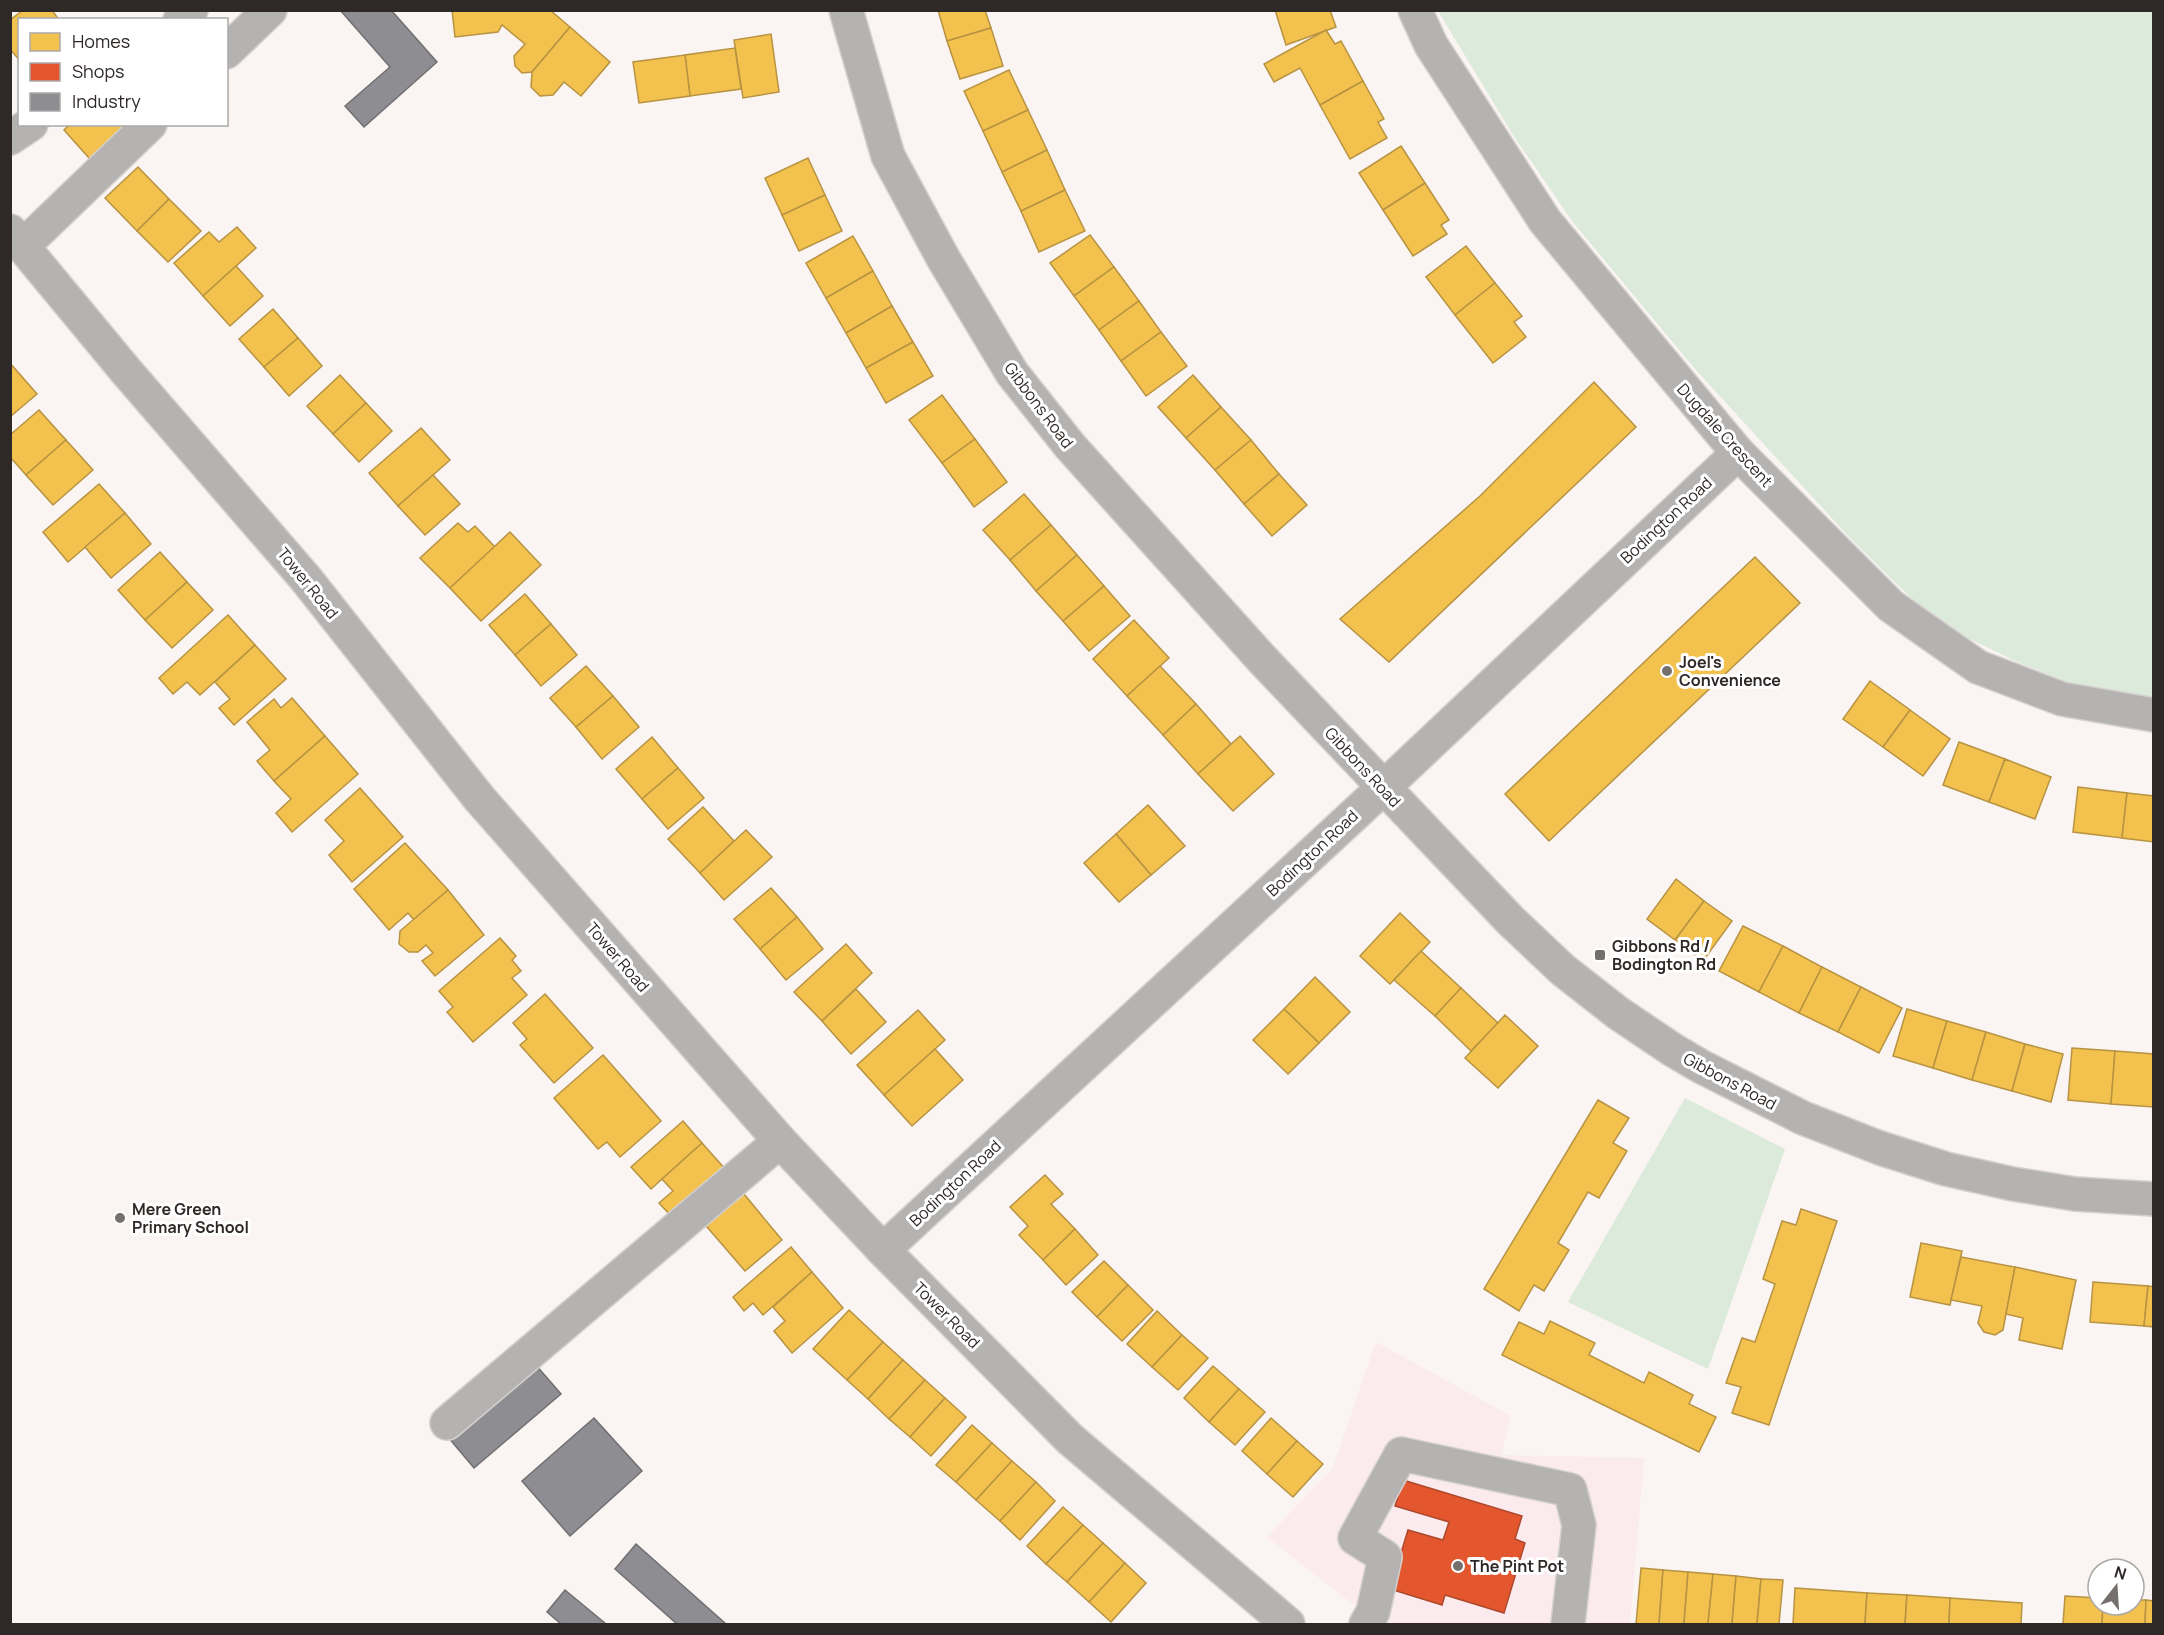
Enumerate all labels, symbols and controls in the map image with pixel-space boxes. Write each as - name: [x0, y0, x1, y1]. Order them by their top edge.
- legend: [18, 18, 228, 126]
- text: Homes: [72, 29, 130, 53]
- text: Shops: [72, 59, 124, 83]
- text: Industry: [72, 89, 141, 113]
- street label: Gibbons Road: [999, 357, 1079, 453]
- street label: Dugdale Crescent: [1672, 378, 1778, 492]
- street label: Bodington Road: [1615, 472, 1717, 568]
- street label: Tower Road: [273, 543, 343, 623]
- place label: Joel's Convenience: [1679, 651, 1781, 691]
- marker: Joel's Convenience: [1660, 664, 1674, 678]
- street label: Gibbons Road: [1320, 722, 1406, 812]
- street label: Bodington Road: [1261, 805, 1363, 901]
- street label: Tower Road: [582, 917, 654, 997]
- place label: Gibbons Rd / Bodington Rd: [1612, 935, 1716, 975]
- marker: Gibbons Rd / Bodington Rd: [1593, 948, 1607, 962]
- street label: Gibbons Road: [1680, 1047, 1780, 1115]
- street label: Bodington Road: [904, 1135, 1006, 1231]
- place label: Mere Green Primary School: [132, 1198, 249, 1238]
- marker: Mere Green Primary School: [113, 1211, 127, 1225]
- street label: Tower Road: [909, 1277, 985, 1353]
- place label: The Pint Pot: [1470, 1555, 1564, 1577]
- north arrow: [2086, 1557, 2146, 1617]
- marker: The Pint Pot: [1451, 1559, 1465, 1573]
- text: N: [2112, 1560, 2129, 1585]

